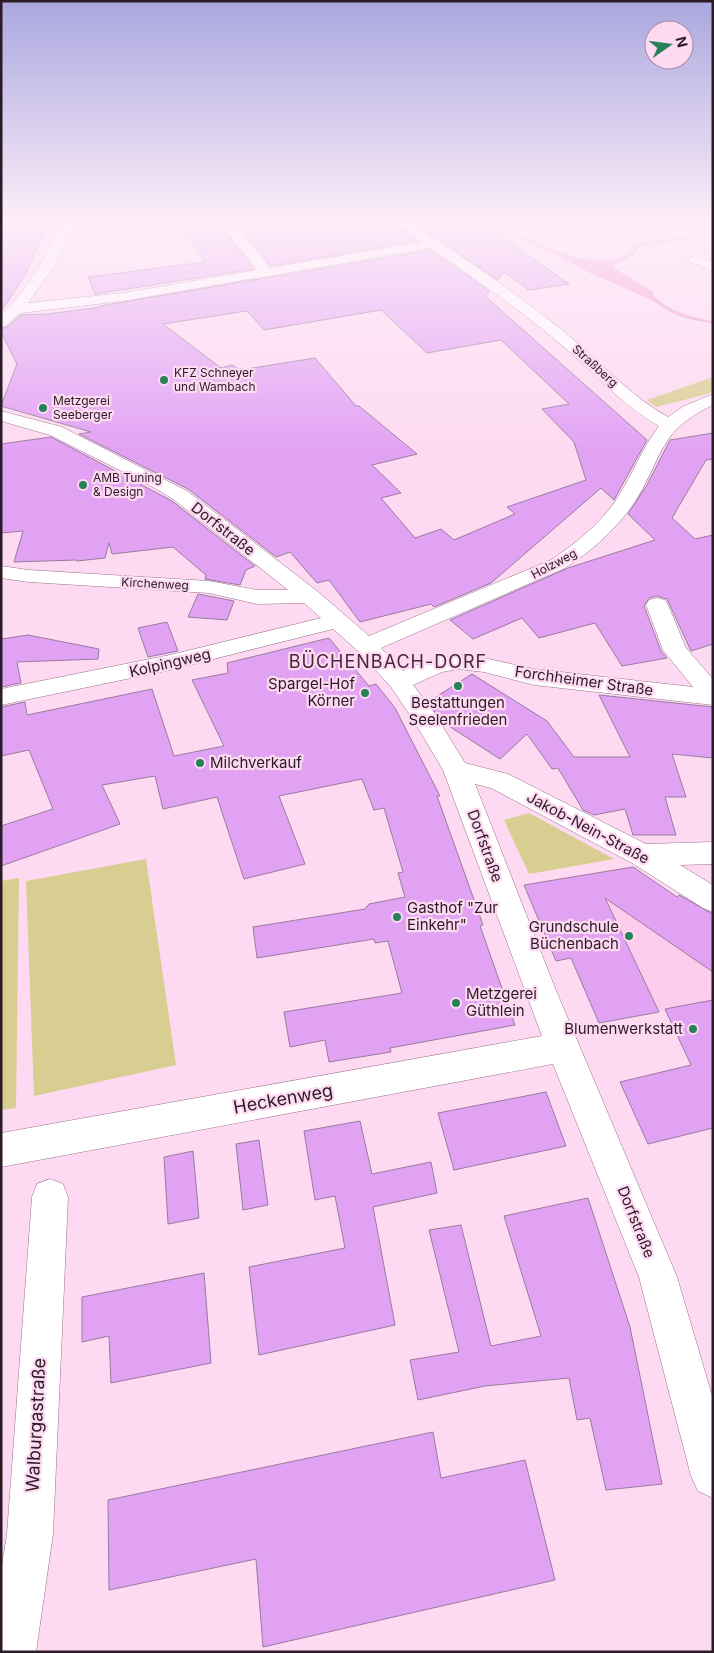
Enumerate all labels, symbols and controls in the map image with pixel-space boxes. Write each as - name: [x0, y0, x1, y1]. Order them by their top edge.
- north arrow: [644, 20, 694, 70]
- text: N: [673, 35, 692, 49]
- street label: Straßberg: [569, 341, 621, 390]
- place label: KFZ Schneyer und Wambach: [174, 365, 256, 394]
- marker: KFZ Schneyer und Wambach: [158, 374, 170, 386]
- place label: Metzgerei Seeberger: [53, 393, 113, 422]
- marker: Metzgerei Seeberger: [37, 402, 49, 414]
- place label: AMB Tuning & Design: [93, 470, 162, 499]
- marker: AMB Tuning & Design: [77, 479, 89, 491]
- street label: Dorfstraße: [188, 498, 259, 559]
- street label: Holzweg: [528, 545, 579, 582]
- street label: Kirchenweg: [121, 574, 189, 593]
- street label: Kolpingweg: [127, 644, 212, 681]
- district label: BÜCHENBACH-DORF: [289, 650, 487, 672]
- street label: Forchheimer Straße: [514, 661, 655, 700]
- place label: Spargel-Hof Körner: [268, 674, 355, 710]
- marker: Bestattungen Seelenfrieden: [452, 680, 464, 692]
- marker: Spargel-Hof Körner: [359, 687, 371, 699]
- place label: Bestattungen Seelenfrieden: [409, 693, 507, 729]
- place label: Milchverkauf: [210, 753, 302, 772]
- marker: Milchverkauf: [194, 757, 206, 769]
- street label: Jakob-Nein-Straße: [524, 787, 653, 868]
- street label: Dorfstraße: [464, 807, 507, 885]
- place label: Gasthof "Zur Einkehr": [407, 898, 498, 934]
- marker: Gasthof "Zur Einkehr": [391, 911, 403, 923]
- place label: Grundschule Büchenbach: [529, 917, 619, 953]
- marker: Grundschule Büchenbach: [623, 930, 635, 942]
- place label: Metzgerei Güthlein: [466, 984, 537, 1020]
- marker: Metzgerei Güthlein: [450, 997, 462, 1009]
- place label: Blumenwerkstatt: [564, 1019, 683, 1038]
- marker: Blumenwerkstatt: [687, 1023, 699, 1035]
- street label: Heckenweg: [232, 1079, 334, 1118]
- street label: Dorfstraße: [613, 1183, 659, 1261]
- street label: Walburgastraße: [21, 1357, 50, 1493]

